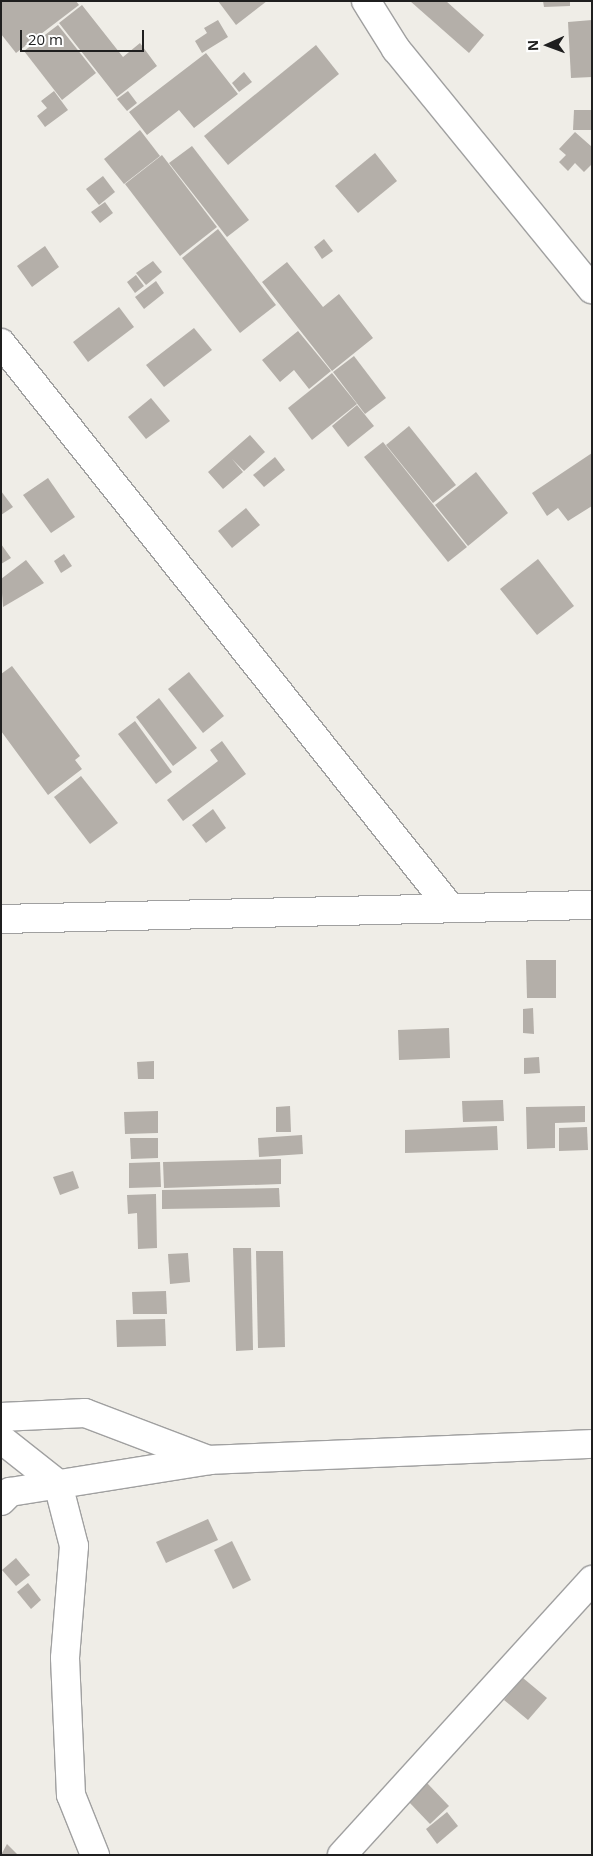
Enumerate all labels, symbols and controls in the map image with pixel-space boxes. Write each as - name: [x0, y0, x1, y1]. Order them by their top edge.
- scale bar: [22, 20, 146, 52]
- north arrow: [523, 20, 573, 70]
- text: 20 m: [28, 29, 63, 49]
- text: N: [523, 40, 542, 52]

